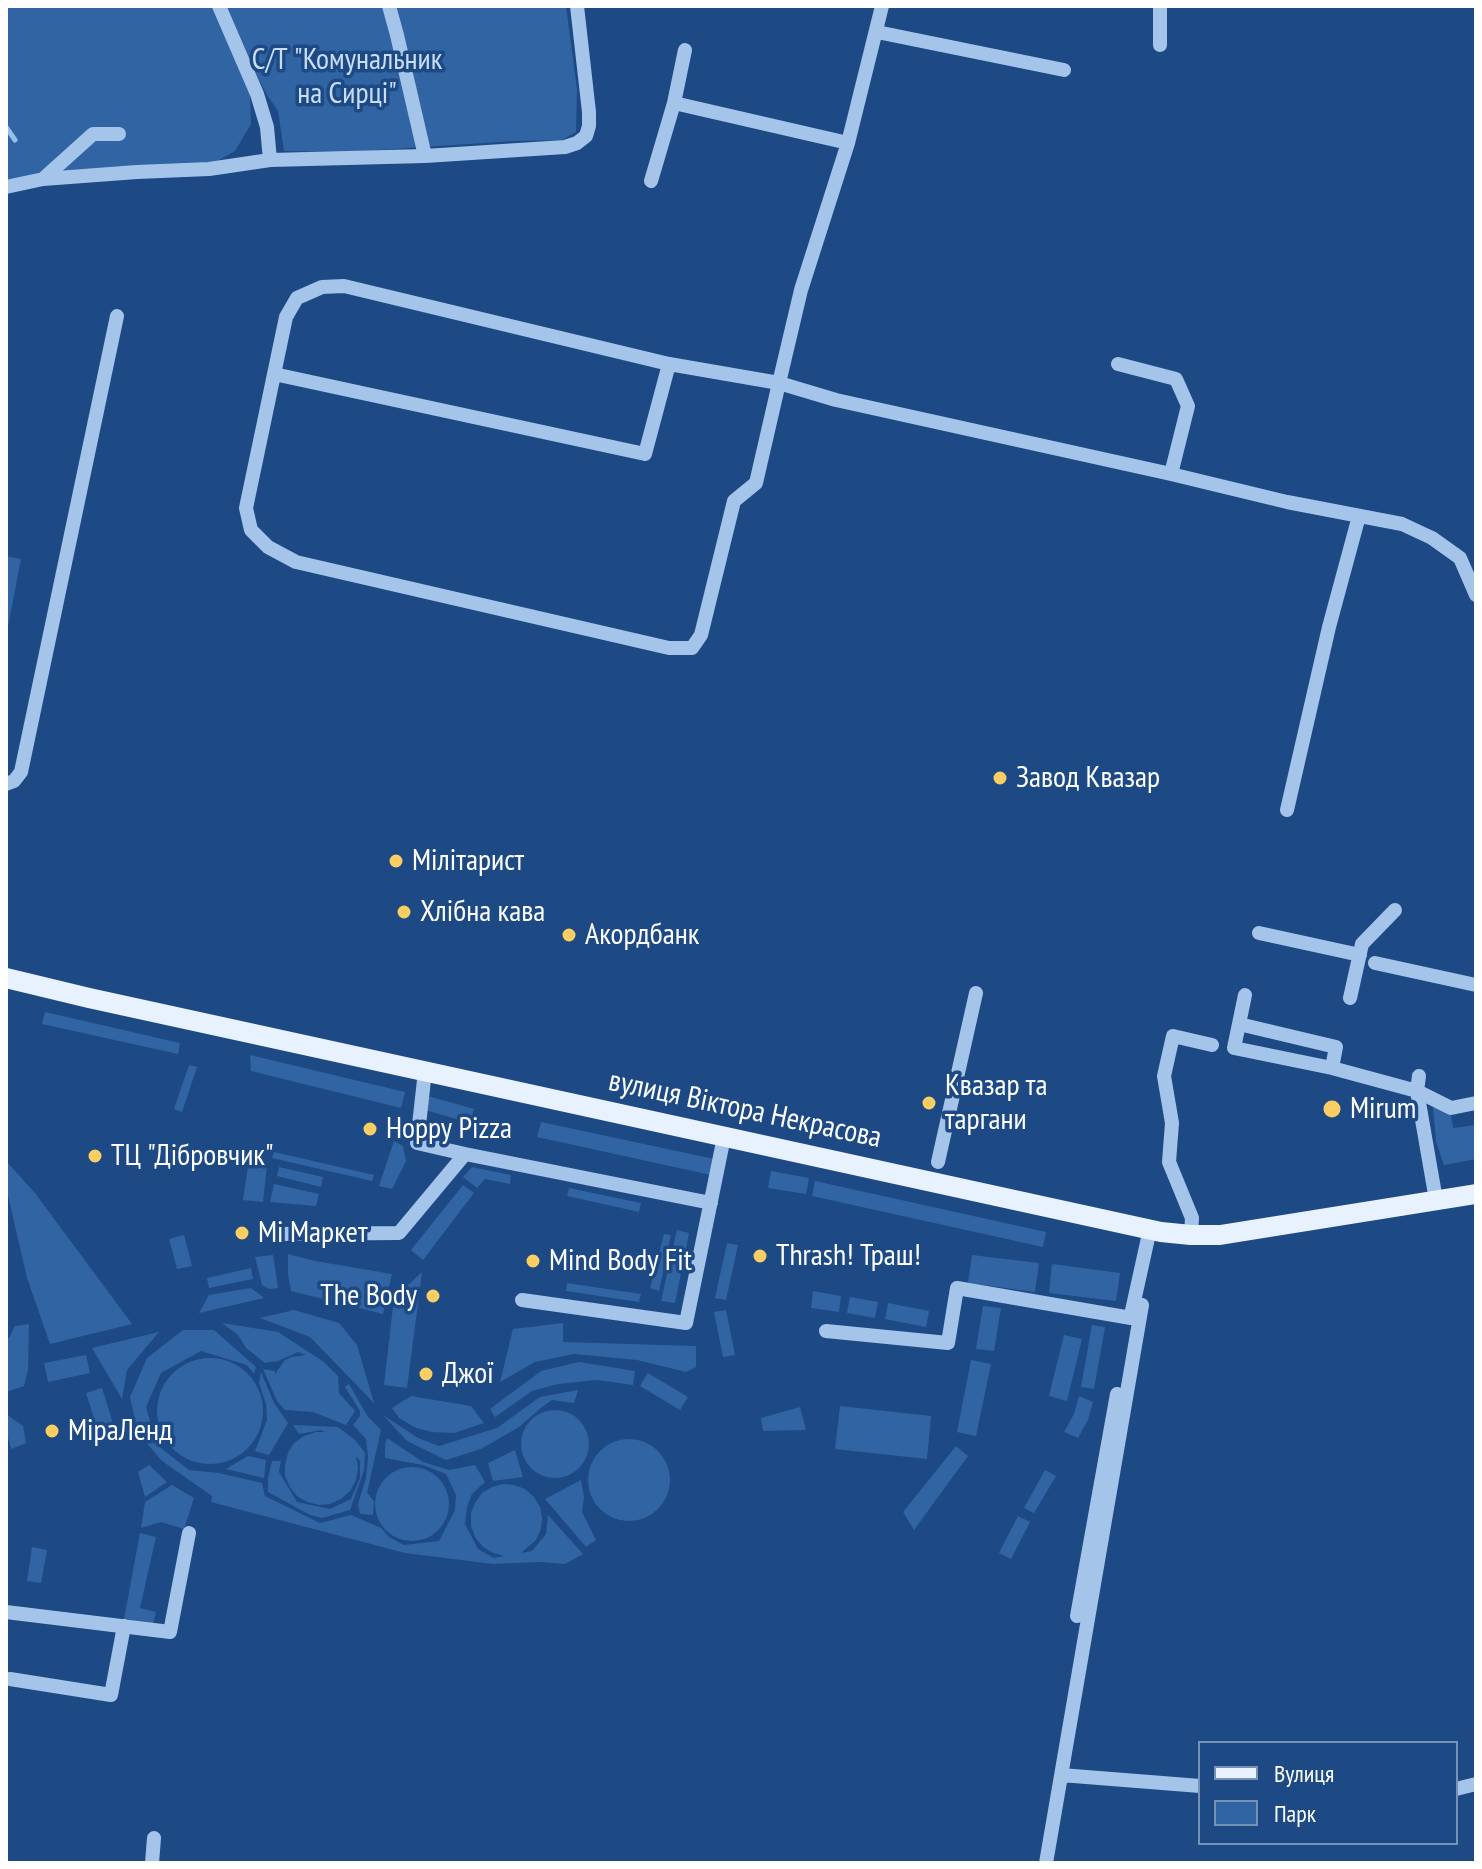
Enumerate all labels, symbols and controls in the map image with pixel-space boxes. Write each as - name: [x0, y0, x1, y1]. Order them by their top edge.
- park label: С/Т "Комунальник на Сирці": [252, 42, 442, 112]
- place label: Завод Квазар: [1016, 760, 1160, 796]
- marker: Завод Квазар: [991, 769, 1009, 787]
- place label: Мілітарист: [412, 843, 524, 879]
- marker: Мілітарист: [387, 852, 405, 870]
- place label: Хлібна кава: [420, 894, 545, 930]
- marker: Хлібна кава: [395, 903, 413, 921]
- place label: Акордбанк: [585, 917, 699, 953]
- marker: Акордбанк: [560, 926, 578, 944]
- street label: вулиця Віктора Некрасова: [605, 1064, 885, 1156]
- place label: Квазар та таргани: [945, 1068, 1047, 1138]
- place label: Mirum: [1350, 1091, 1416, 1127]
- marker: Квазар та таргани: [920, 1094, 938, 1112]
- marker: Mirum: [1321, 1098, 1343, 1120]
- place label: Hoppy Pizza: [386, 1111, 512, 1147]
- marker: Hoppy Pizza: [361, 1120, 379, 1138]
- place label: ТЦ "Дібровчик": [111, 1138, 274, 1174]
- marker: ТЦ "Дібровчик": [86, 1147, 104, 1165]
- place label: Мі Маркет: [258, 1215, 367, 1251]
- marker: Мі Маркет: [233, 1224, 251, 1242]
- place label: Thrash! Траш!: [776, 1238, 921, 1274]
- place label: Mind Body Fit: [549, 1243, 692, 1279]
- marker: Thrash! Траш!: [751, 1247, 769, 1265]
- marker: Mind Body Fit: [524, 1252, 542, 1270]
- place label: The Body: [320, 1278, 417, 1314]
- marker: The Body: [424, 1287, 442, 1305]
- place label: Джої: [442, 1356, 494, 1392]
- marker: Джої: [417, 1365, 435, 1383]
- place label: МіраЛенд: [68, 1413, 172, 1449]
- marker: МіраЛенд: [43, 1422, 61, 1440]
- legend: [1198, 1741, 1458, 1845]
- text: Вулиця: [1274, 1758, 1334, 1789]
- text: Парк: [1274, 1798, 1316, 1829]

